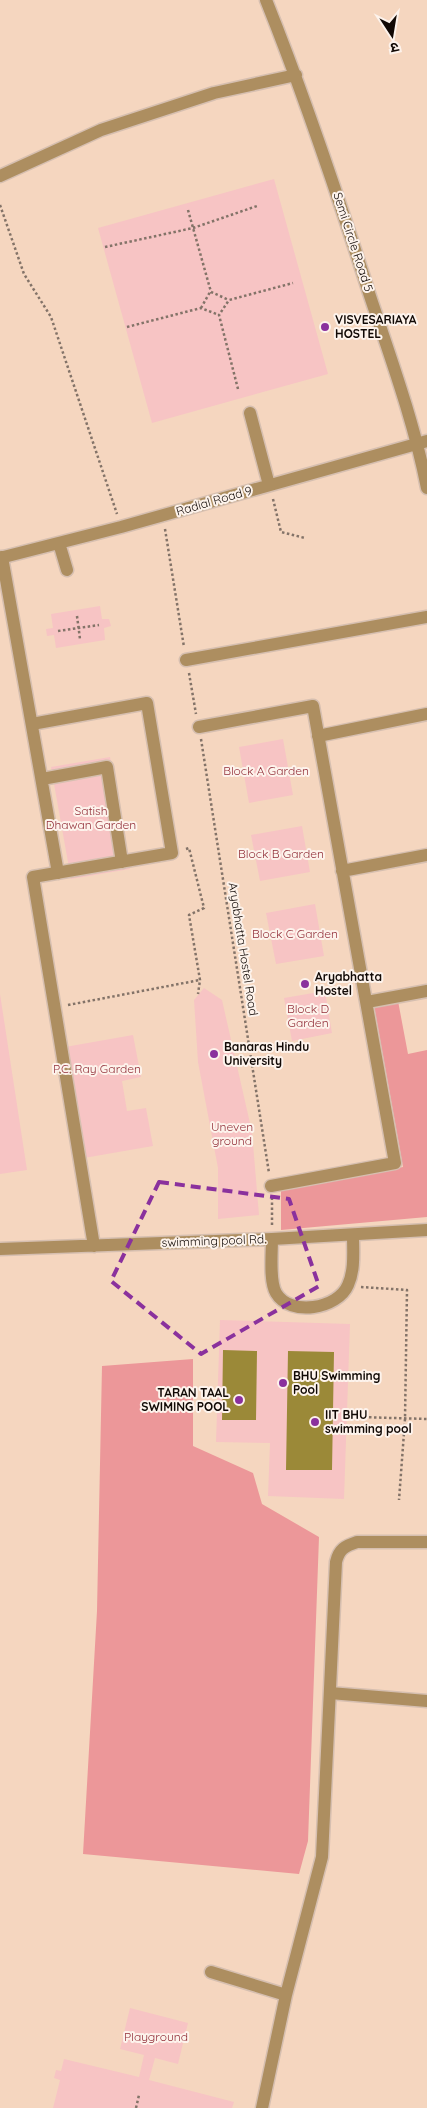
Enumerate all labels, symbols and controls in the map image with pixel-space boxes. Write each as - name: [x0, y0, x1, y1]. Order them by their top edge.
- north arrow: [367, 10, 417, 60]
- text: उ: [388, 38, 401, 58]
- street label: Semi Circle Road 5: [330, 190, 377, 293]
- place label: VISVESARIAYA HOSTEL: [335, 312, 417, 341]
- marker: VISVESARIAYA HOSTEL: [319, 321, 331, 333]
- street label: Radial Road 9: [174, 482, 254, 519]
- park label: Block A Garden: [223, 763, 309, 778]
- park label: Satish Dhawan Garden: [46, 803, 136, 832]
- park label: Block B Garden: [238, 846, 324, 861]
- street label: Aryabhatta Hostel Road: [226, 881, 261, 1017]
- park label: Block C Garden: [252, 926, 338, 941]
- place label: Aryabhatta Hostel: [315, 969, 382, 998]
- marker: Aryabhatta Hostel: [299, 978, 311, 990]
- park label: Block D Garden: [287, 1001, 329, 1030]
- place label: Banaras Hindu University: [224, 1039, 309, 1068]
- marker: Banaras Hindu University: [208, 1048, 220, 1060]
- park label: P.C. Ray Garden: [53, 1061, 141, 1076]
- park label: Uneven ground: [211, 1119, 253, 1148]
- street label: swimming pool Rd.: [161, 1231, 267, 1250]
- place label: BHU Swimming Pool: [293, 1368, 380, 1397]
- marker: BHU Swimming Pool: [277, 1377, 289, 1389]
- place label: TARAN TAAL SWIMING POOL: [141, 1385, 229, 1414]
- marker: TARAN TAAL SWIMING POOL: [233, 1394, 245, 1406]
- place label: IIT BHU swimming pool: [325, 1407, 412, 1436]
- marker: IIT BHU swimming pool: [309, 1416, 321, 1428]
- park label: Playground: [124, 2029, 188, 2044]

